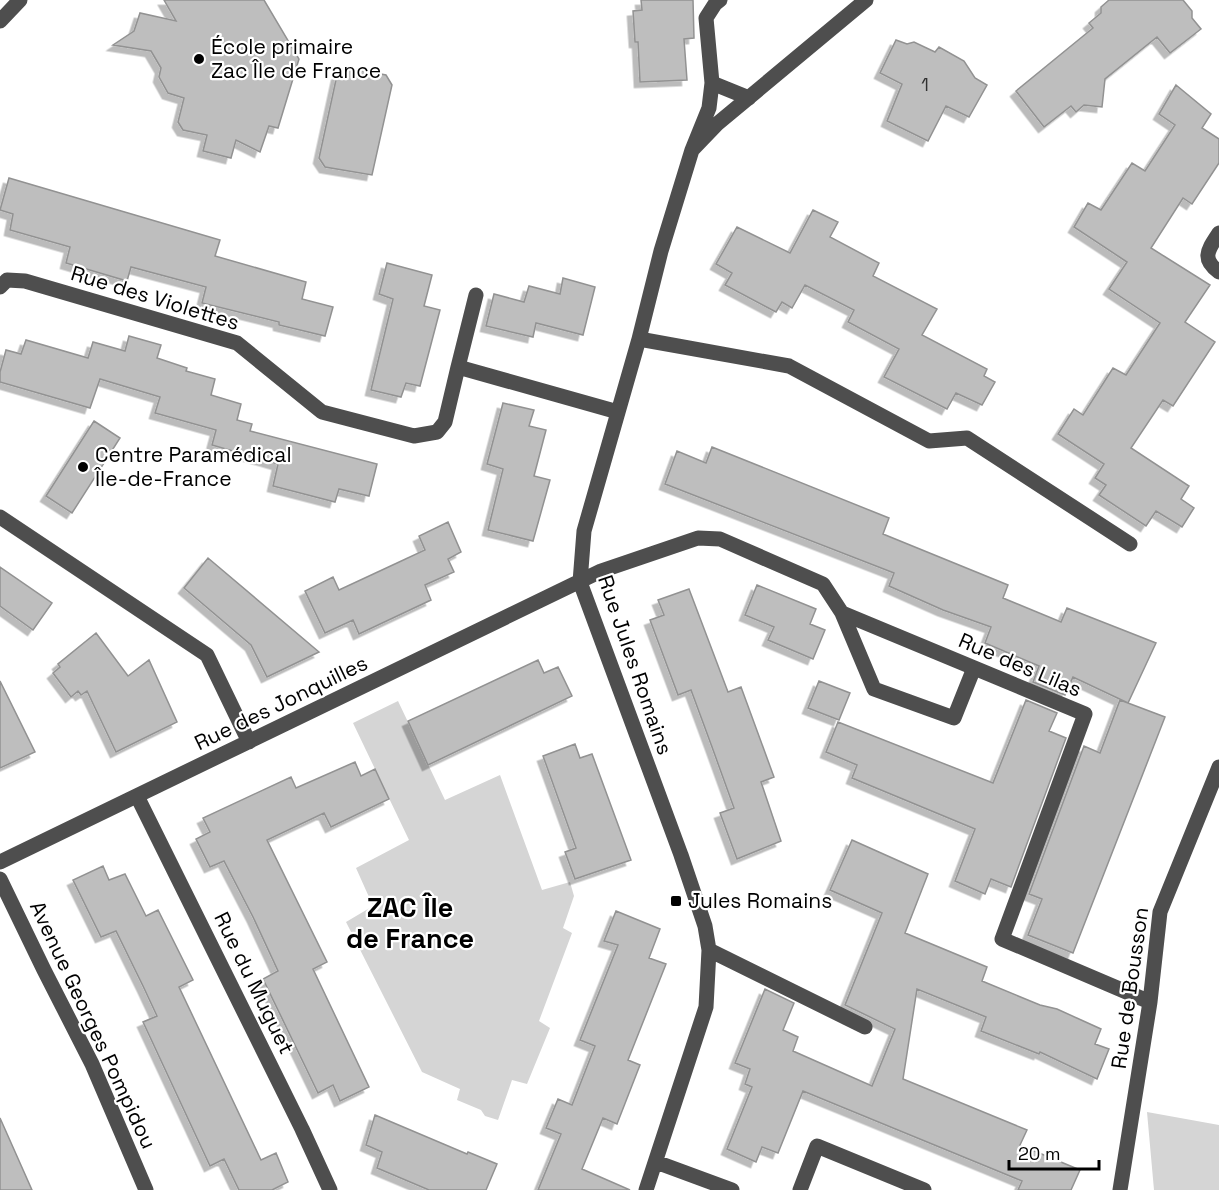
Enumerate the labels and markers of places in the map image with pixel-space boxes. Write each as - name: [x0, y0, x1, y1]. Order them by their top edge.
- place label: École primaire Zac Île de France: [211, 33, 381, 84]
- marker: École primaire Zac Île de France: [192, 52, 206, 66]
- place label: Centre Paramédical Île-de-France: [93, 441, 292, 492]
- marker: Centre Paramédical Île-de-France: [76, 460, 90, 474]
- place label: Jules Romains: [688, 887, 832, 914]
- marker: Jules Romains: [669, 894, 683, 908]

